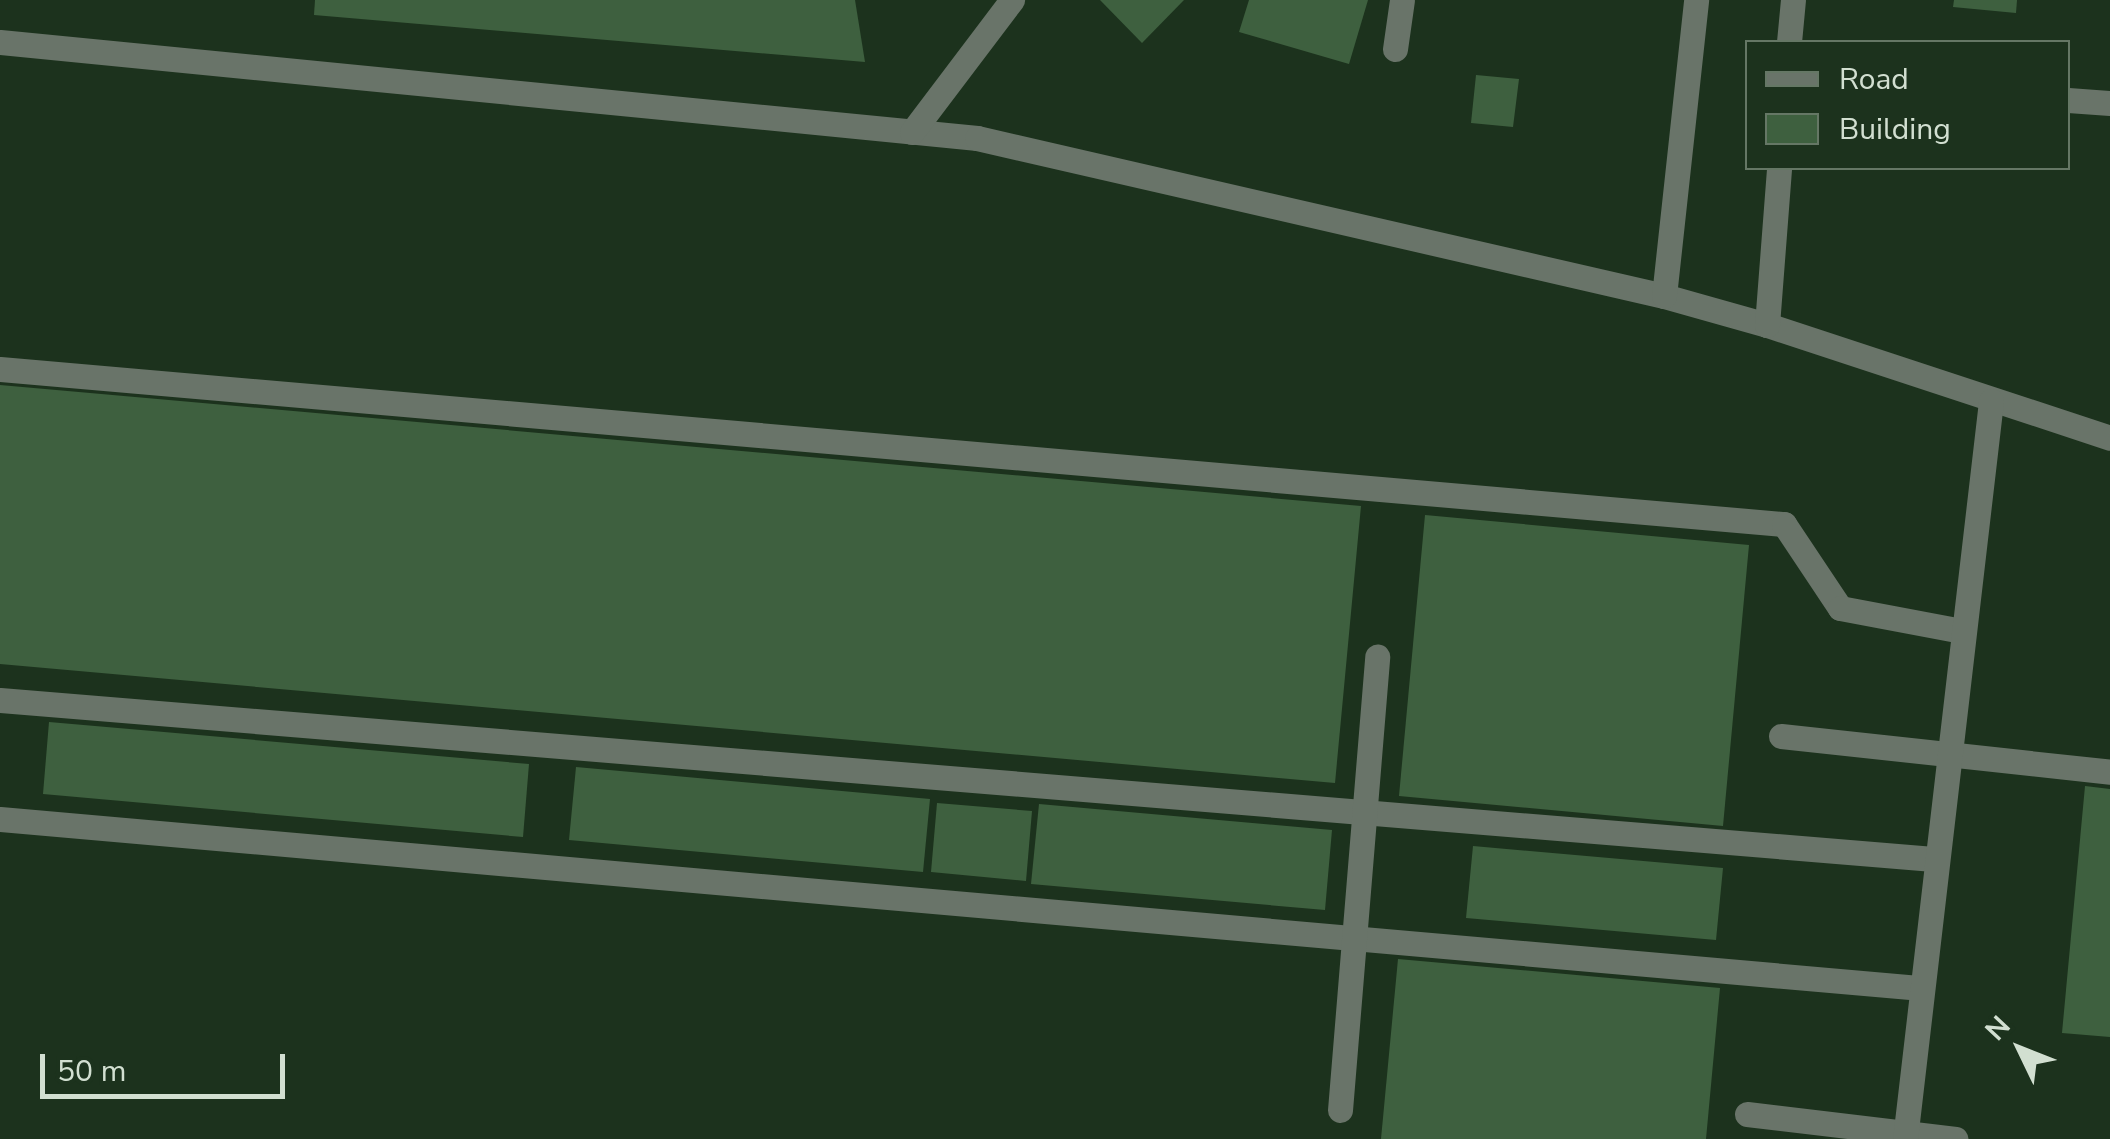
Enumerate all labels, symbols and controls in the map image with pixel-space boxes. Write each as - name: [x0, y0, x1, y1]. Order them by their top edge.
- legend: [1745, 40, 2070, 170]
- text: Road: [1839, 59, 1909, 100]
- text: Building: [1839, 109, 1951, 150]
- north arrow: [1970, 999, 2070, 1099]
- text: N: [1977, 1008, 2019, 1049]
- scale bar: [45, 1034, 290, 1096]
- text: 50 m: [57, 1051, 126, 1092]

